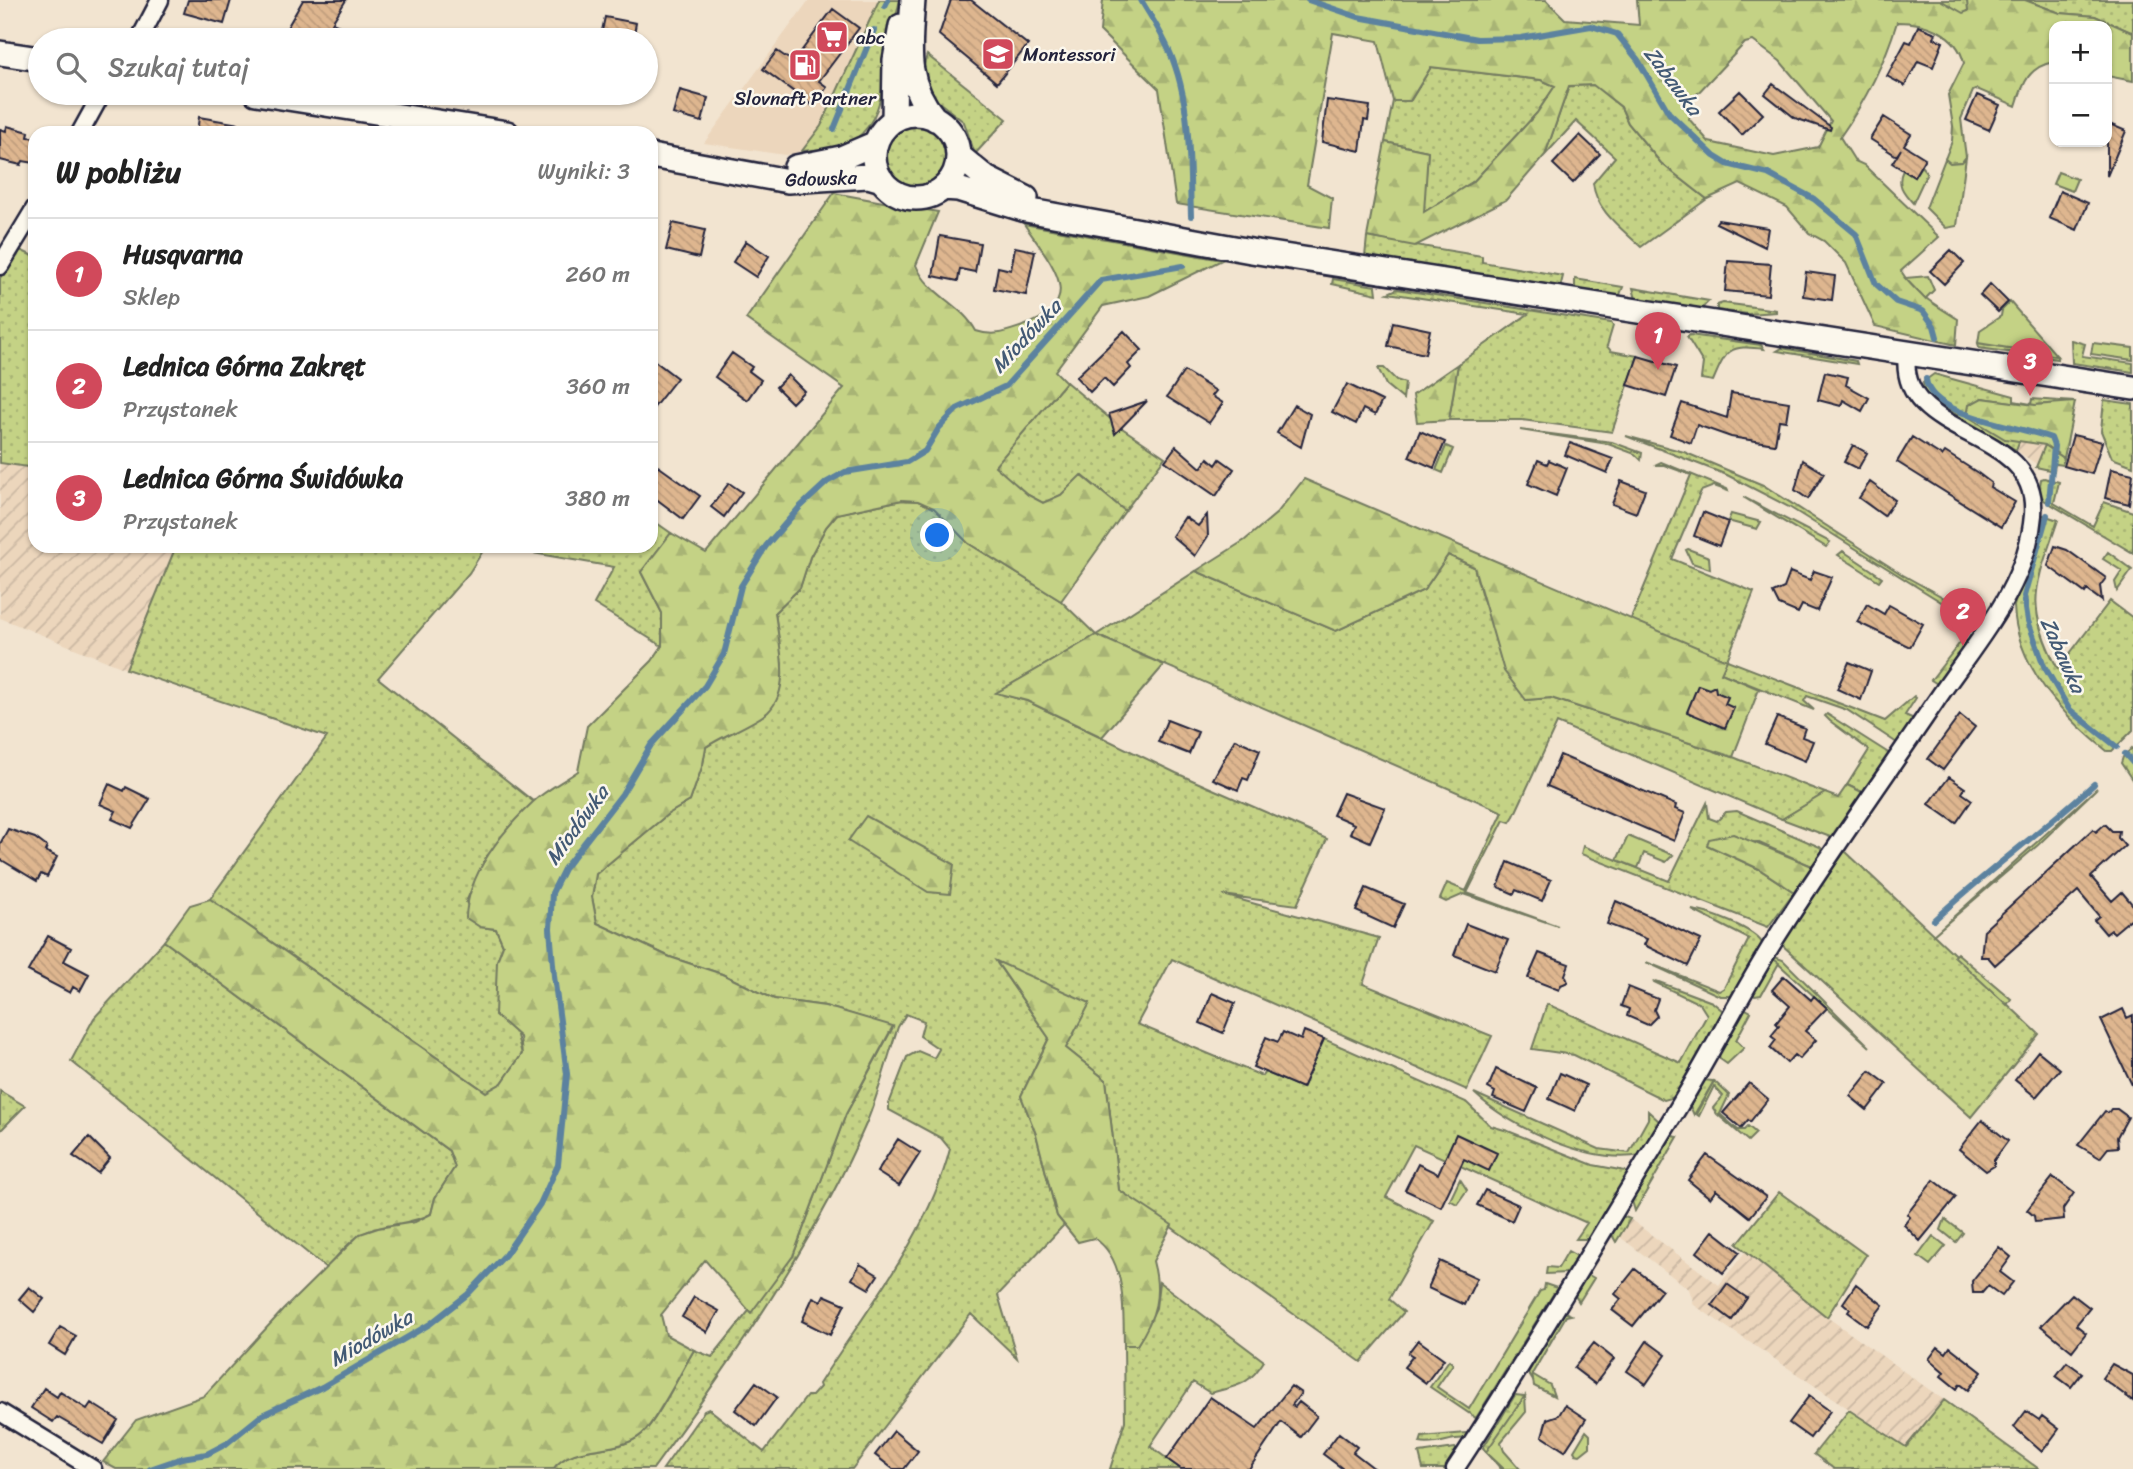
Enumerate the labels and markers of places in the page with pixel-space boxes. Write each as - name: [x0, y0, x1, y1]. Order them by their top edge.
- supermarket icon: abc: [813, 18, 851, 56]
- place label: abc: [856, 21, 885, 54]
- school or university icon: Montessori: [979, 35, 1017, 73]
- place label: Montessori: [1023, 38, 1116, 71]
- fuel station icon: Slovnaft Partner: [786, 46, 824, 84]
- place label: Slovnaft Partner: [734, 82, 877, 115]
- pin: 1: [1635, 312, 1681, 370]
- pin: 3: [2007, 338, 2053, 396]
- pin: 2: [1940, 588, 1986, 646]

